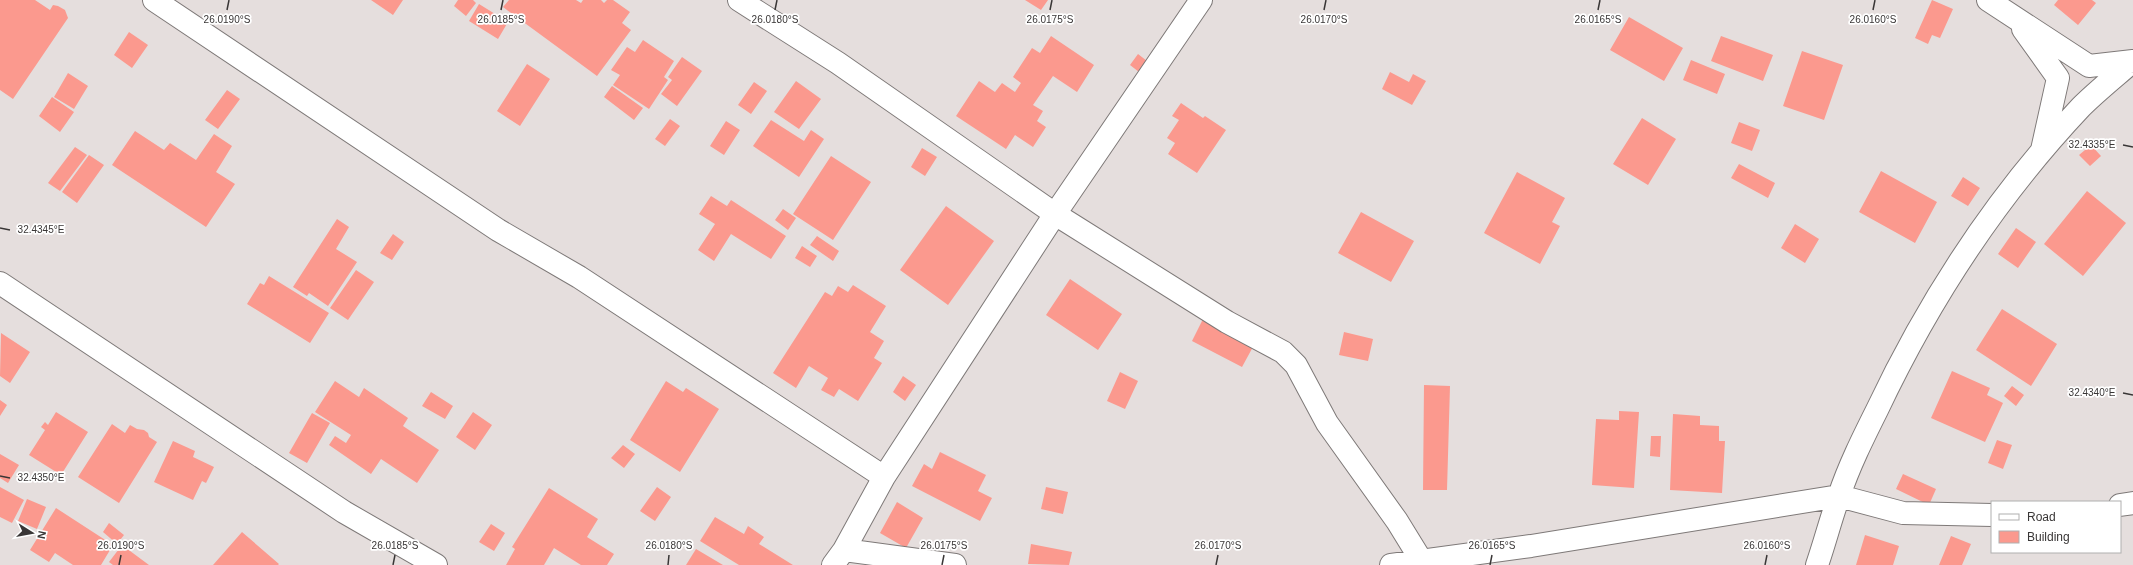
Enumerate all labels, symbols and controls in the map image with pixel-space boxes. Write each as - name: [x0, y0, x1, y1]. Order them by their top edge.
- text: 26.0190°S: [204, 14, 251, 25]
- text: 26.0185°S: [478, 14, 525, 25]
- text: 26.0180°S: [752, 14, 799, 25]
- text: 26.0175°S: [1027, 14, 1074, 25]
- text: 26.0170°S: [1301, 14, 1348, 25]
- text: 26.0165°S: [1575, 14, 1622, 25]
- text: 26.0160°S: [1850, 14, 1897, 25]
- text: 32.4335°E: [2069, 139, 2116, 150]
- text: 32.4345°E: [18, 224, 65, 235]
- text: 32.4340°E: [2069, 387, 2116, 398]
- text: 32.4350°E: [18, 472, 65, 483]
- legend: [1991, 501, 2121, 553]
- text: Road: [2027, 510, 2056, 524]
- north arrow: [12, 513, 52, 553]
- text: N: [35, 530, 48, 540]
- text: Building: [2027, 530, 2070, 544]
- text: 26.0190°S: [98, 540, 145, 551]
- text: 26.0185°S: [372, 540, 419, 551]
- text: 26.0180°S: [646, 540, 693, 551]
- text: 26.0175°S: [921, 540, 968, 551]
- text: 26.0170°S: [1195, 540, 1242, 551]
- text: 26.0165°S: [1469, 540, 1516, 551]
- text: 26.0160°S: [1744, 540, 1791, 551]

